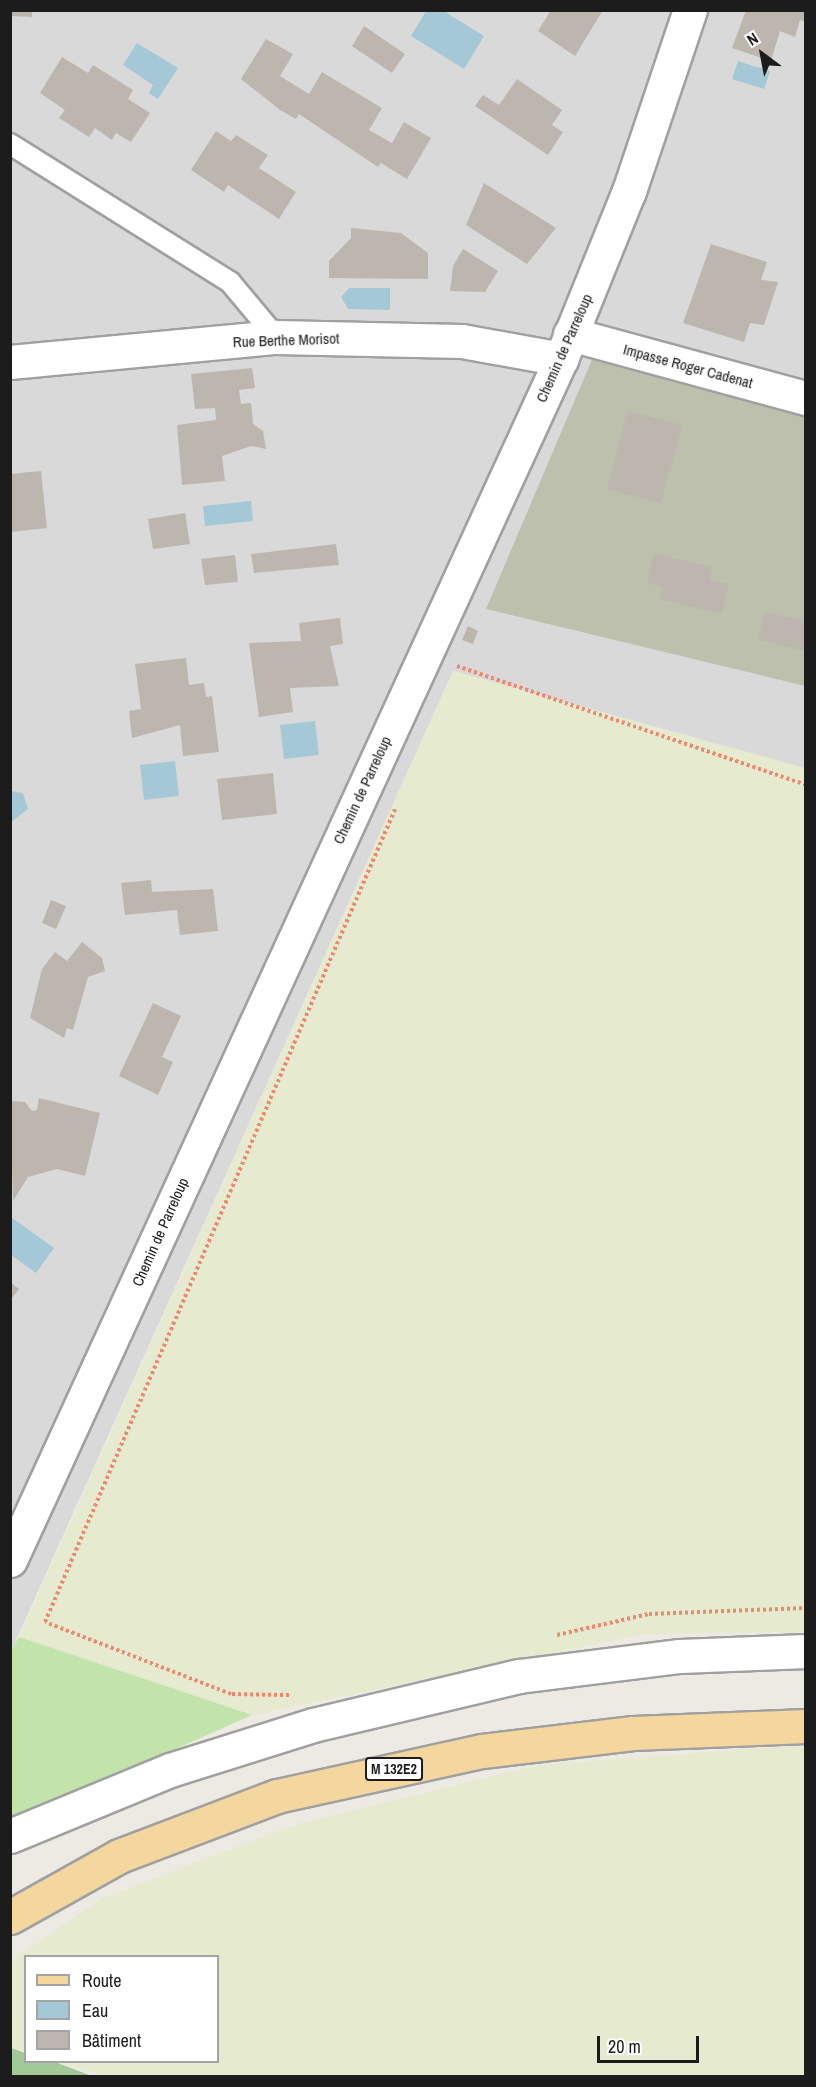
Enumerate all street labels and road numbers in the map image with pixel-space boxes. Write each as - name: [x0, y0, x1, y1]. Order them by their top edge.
- street label: Chemin de Parreloup: [532, 291, 596, 405]
- street label: Rue Berthe Morisot: [232, 329, 340, 351]
- street label: Impasse Roger Cadenat: [621, 340, 755, 392]
- street label: Chemin de Parreloup: [329, 733, 395, 847]
- street label: Chemin de Parreloup: [128, 1175, 192, 1289]
- road number: M 132E2: [364, 1758, 424, 1780]

